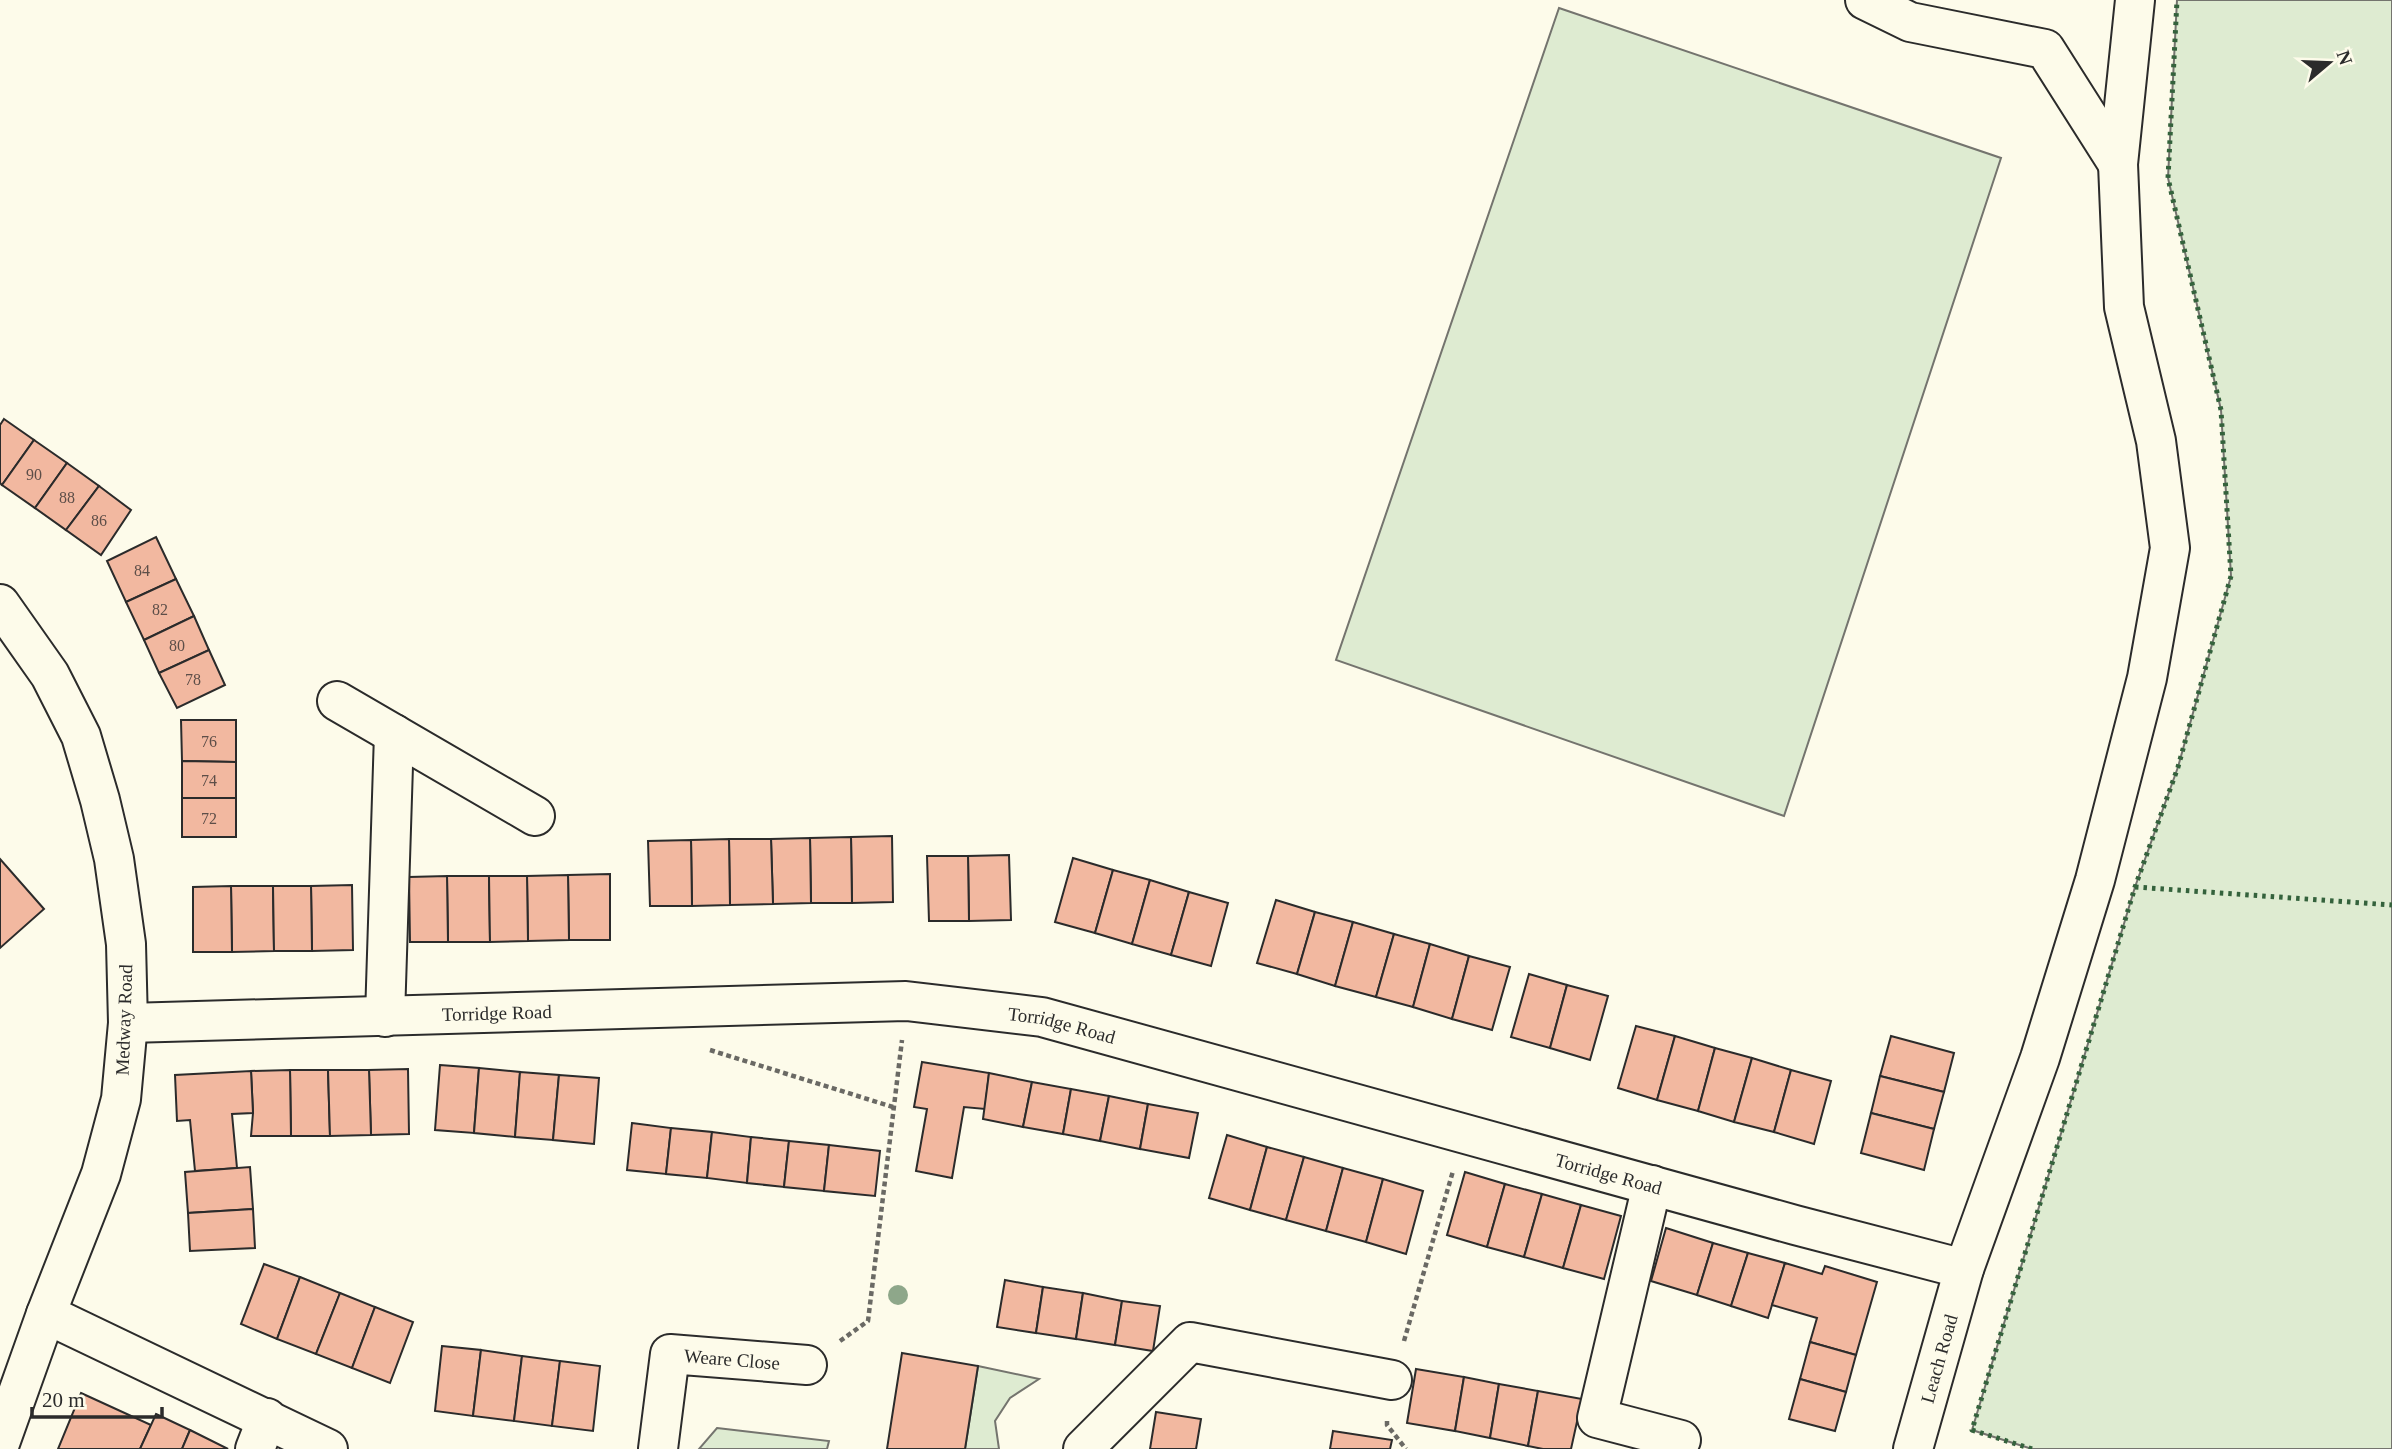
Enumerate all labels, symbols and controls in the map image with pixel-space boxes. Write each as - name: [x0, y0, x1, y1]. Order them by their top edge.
- north arrow: [2294, 28, 2364, 98]
- text: N: [2332, 48, 2357, 68]
- house number: 90: [26, 466, 42, 483]
- house number: 88: [59, 489, 75, 506]
- house number: 86: [91, 512, 107, 529]
- house number: 84: [134, 562, 150, 579]
- house number: 82: [152, 601, 168, 618]
- house number: 80: [169, 637, 185, 654]
- house number: 78: [185, 671, 201, 688]
- house number: 76: [201, 733, 217, 750]
- house number: 74: [201, 772, 217, 789]
- house number: 72: [201, 810, 217, 827]
- street label: Medway Road: [112, 964, 136, 1076]
- street label: Torridge Road: [442, 1001, 553, 1025]
- street label: Torridge Road: [1007, 1003, 1118, 1047]
- street label: Torridge Road: [1553, 1149, 1665, 1198]
- street label: Leach Road: [1916, 1311, 1961, 1405]
- street label: Weare Close: [683, 1345, 781, 1373]
- scale bar: [32, 1376, 161, 1420]
- text: 20 m: [42, 1388, 85, 1412]

